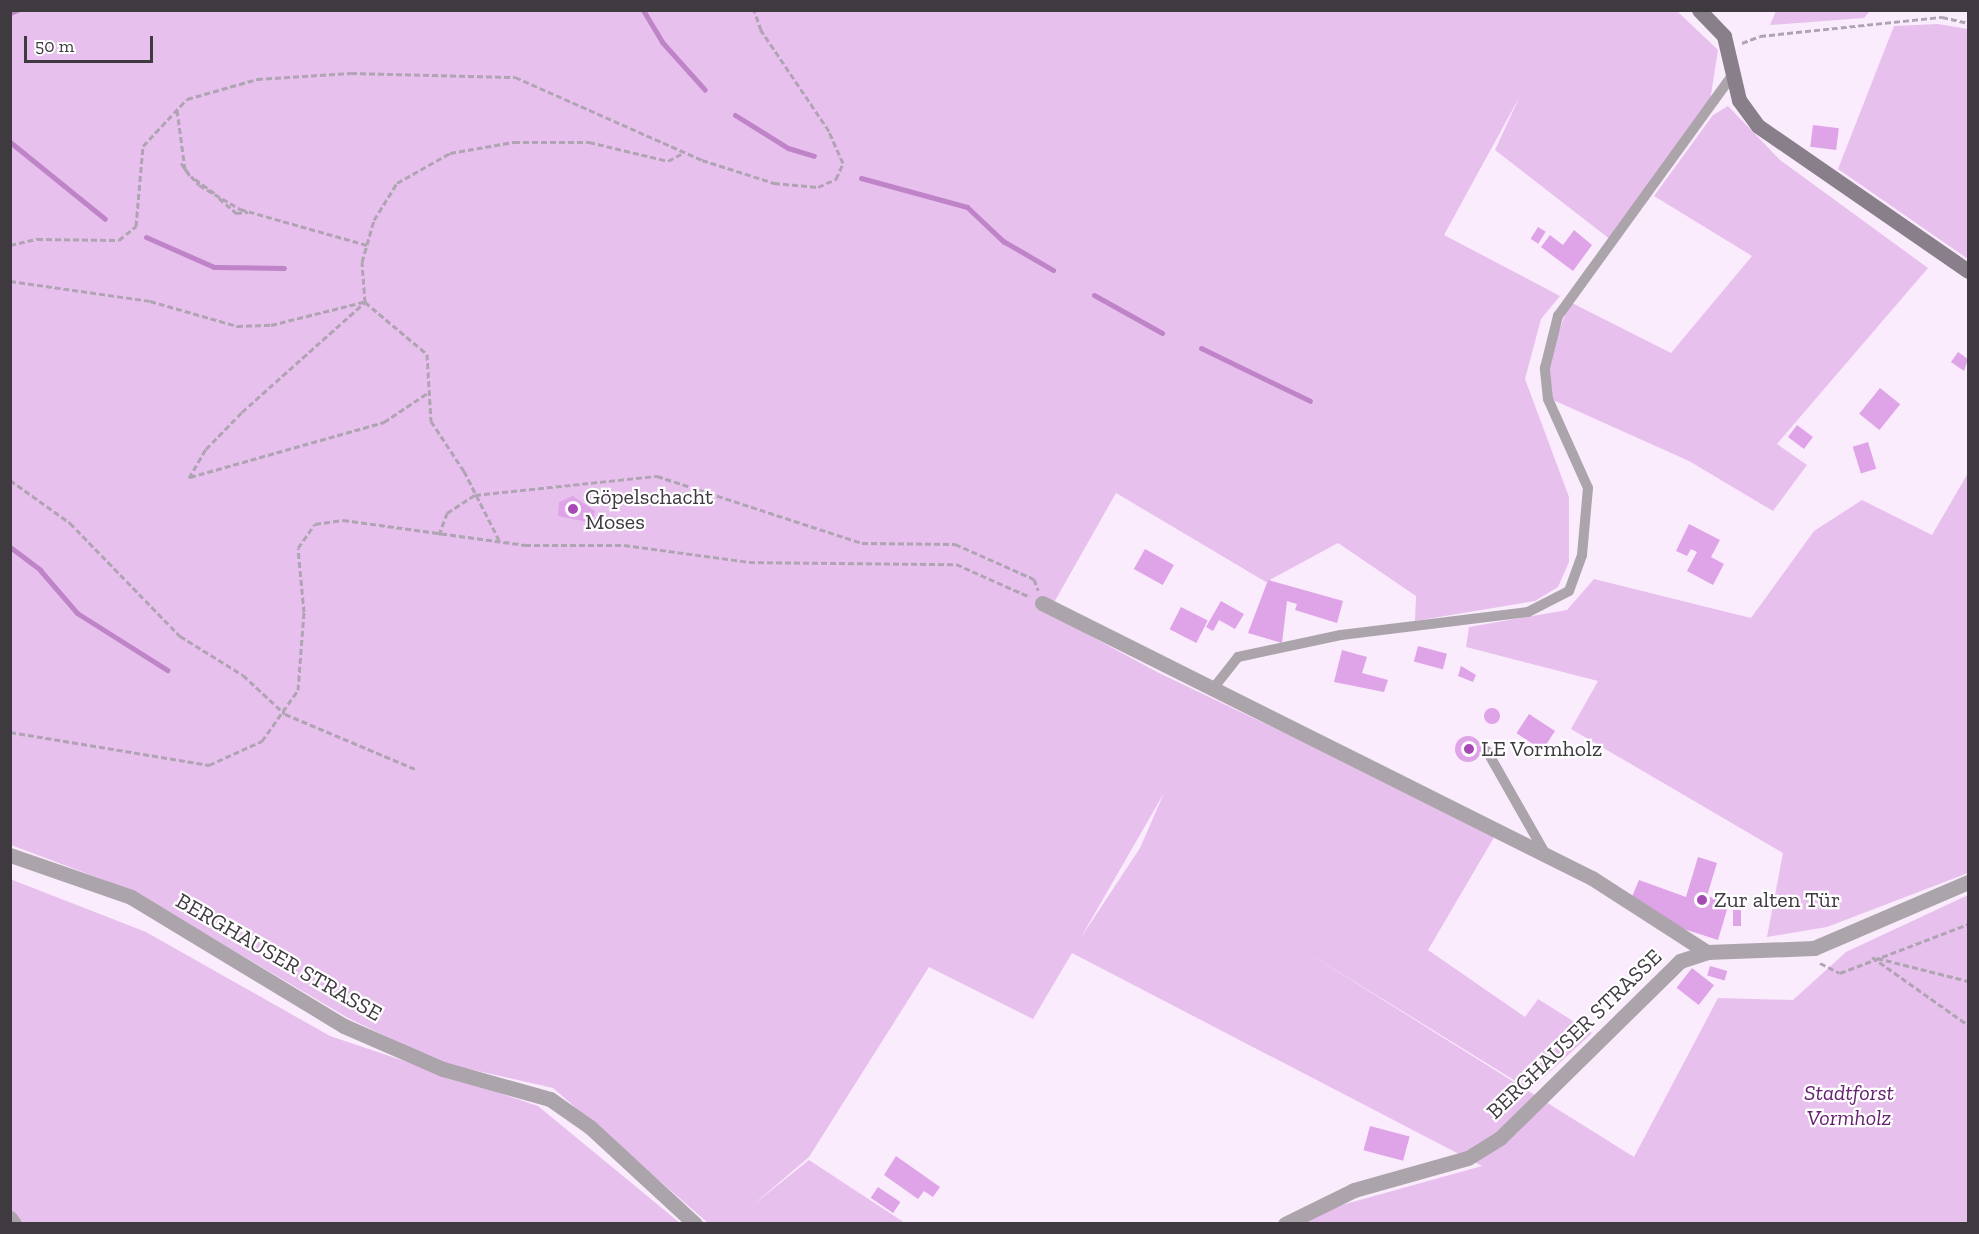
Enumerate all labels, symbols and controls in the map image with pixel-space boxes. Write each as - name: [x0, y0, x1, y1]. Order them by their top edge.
- scale bar: [27, 24, 156, 62]
- text: 50 m: [35, 35, 74, 57]
- place label: Göpelschacht Moses: [585, 483, 713, 534]
- marker: Göpelschacht Moses: [566, 502, 580, 516]
- place label: LE Vormholz: [1481, 736, 1603, 762]
- marker: LE Vormholz: [1462, 742, 1476, 756]
- street label: BERGHAUSER STRASSE: [171, 887, 387, 1027]
- place label: Zur alten Tür: [1714, 887, 1841, 913]
- marker: Zur alten Tür: [1695, 893, 1709, 907]
- street label: BERGHAUSER STRASSE: [1481, 943, 1667, 1125]
- park label: Stadtforst Vormholz: [1804, 1079, 1894, 1130]

